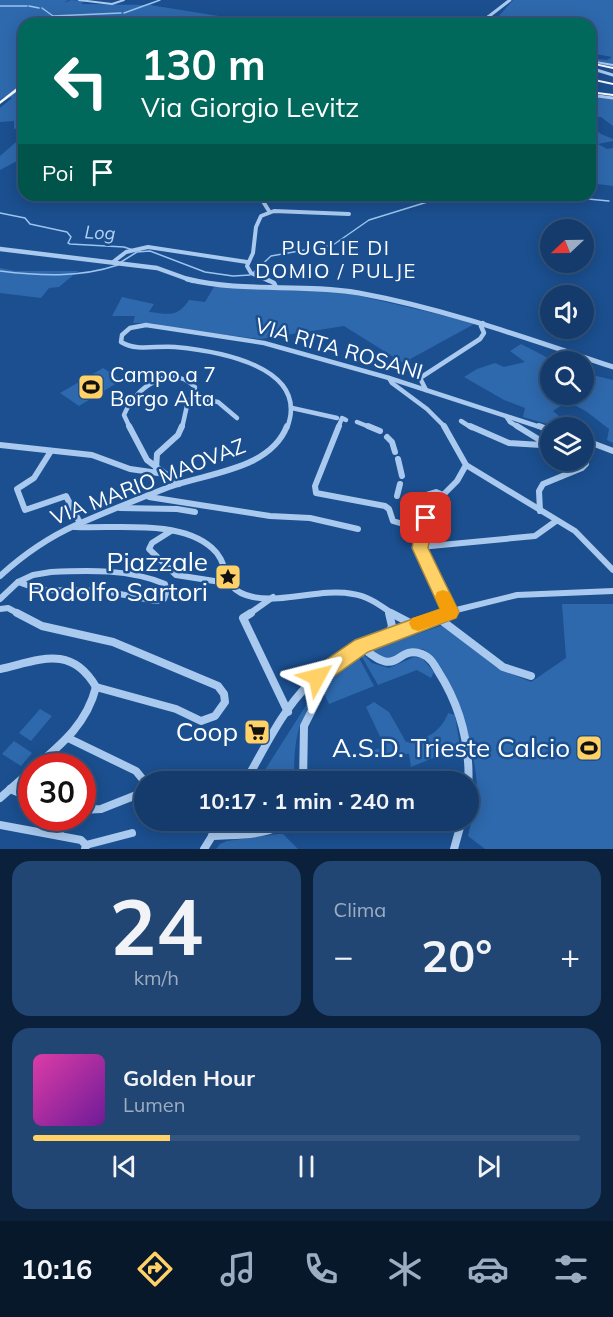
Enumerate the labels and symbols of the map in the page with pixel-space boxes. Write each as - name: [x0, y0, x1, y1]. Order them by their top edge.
- north arrow: [540, 219, 594, 273]
- water label: Log: [84, 220, 116, 245]
- district label: PUGLIE DI DOMIO / PULJE: [255, 235, 417, 283]
- street label: VIA RITA ROSANI: [252, 312, 426, 384]
- place label: Campo a 7 Borgo Alta: [110, 361, 216, 411]
- sports icon: Campo a 7 Borgo Alta: [76, 372, 106, 402]
- street label: VIA MARIO MAOVAZ: [47, 432, 249, 530]
- pin: [400, 492, 451, 543]
- place label: Piazzale Rodolfo Sartori: [27, 545, 208, 608]
- place icon: Piazzale Rodolfo Sartori: [213, 562, 243, 592]
- position arrow: [285, 645, 349, 709]
- place label: Coop: [176, 715, 238, 748]
- supermarket icon: Coop: [242, 717, 272, 747]
- place label: A.S.D. Trieste Calcio: [332, 731, 570, 764]
- sports icon: A.S.D. Trieste Calcio: [574, 733, 604, 763]
- speed limit sign: 30: [18, 753, 96, 831]

